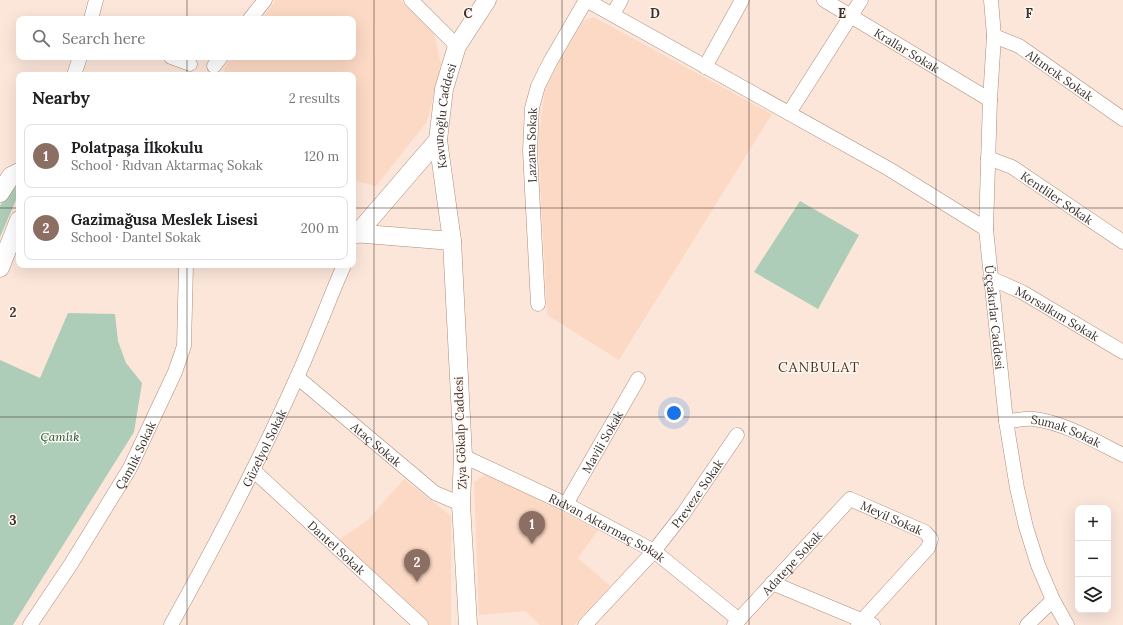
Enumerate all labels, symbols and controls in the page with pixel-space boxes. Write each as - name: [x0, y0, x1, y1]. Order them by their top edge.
- text: C: [464, 5, 473, 22]
- text: D: [650, 5, 660, 22]
- text: E: [838, 5, 846, 22]
- text: F: [1025, 5, 1033, 22]
- search box: [16, 16, 356, 60]
- street label: Krallar Sokak: [872, 25, 943, 76]
- icon: search: [30, 27, 52, 49]
- text: Search here: [62, 29, 145, 48]
- street label: Altıncık Sokak: [1023, 46, 1097, 104]
- street label: Kavunoğlu Caddesi: [430, 61, 459, 170]
- text: Nearby: [32, 87, 90, 109]
- text: 2 results: [289, 90, 340, 107]
- street label: Lazana Sokak: [522, 107, 540, 183]
- text: Polatpaşa İlkokulu: [71, 138, 203, 157]
- text: 1: [43, 148, 49, 165]
- text: 120 m: [304, 148, 339, 165]
- text: School · Rıdvan Aktarmaç Sokak: [71, 157, 263, 174]
- street label: Kentliler Sokak: [1018, 168, 1097, 228]
- text: Gazimağusa Meslek Lisesi: [71, 210, 258, 229]
- text: 2: [43, 220, 49, 237]
- text: 200 m: [301, 220, 339, 237]
- text: School · Dantel Sokak: [71, 229, 201, 246]
- street label: Üççakırlar Caddesi: [982, 264, 1008, 370]
- street label: Morsalkım Sokak: [1013, 283, 1102, 344]
- text: 2: [10, 304, 17, 321]
- district label: CANBULAT: [778, 358, 860, 376]
- street label: Ziya Gökalp Caddesi: [451, 376, 469, 490]
- your location: [664, 403, 684, 423]
- street label: Güzelyol Sokak: [238, 406, 289, 489]
- street label: Mavili Sokak: [578, 407, 626, 475]
- street label: Sumak Sokak: [1030, 411, 1104, 450]
- street label: Çamlık Sokak: [111, 418, 159, 492]
- street label: Ataç Sokak: [348, 418, 405, 470]
- park label: Çamlık: [41, 429, 79, 444]
- street label: Preveze Sokak: [668, 456, 726, 531]
- street label: Rıdvan Aktarmaç Sokak: [547, 490, 669, 565]
- street label: Meyil Sokak: [858, 497, 926, 538]
- map controls: [1075, 505, 1111, 613]
- button: +: [1075, 505, 1111, 541]
- pin: 1: [519, 511, 545, 544]
- text: 3: [9, 512, 17, 529]
- street label: Dantel Sokak: [305, 517, 369, 578]
- street label: Adatepe Sokak: [758, 527, 825, 598]
- button: −: [1075, 541, 1111, 577]
- pin: 2: [404, 549, 430, 582]
- button: layers: [1075, 577, 1111, 613]

